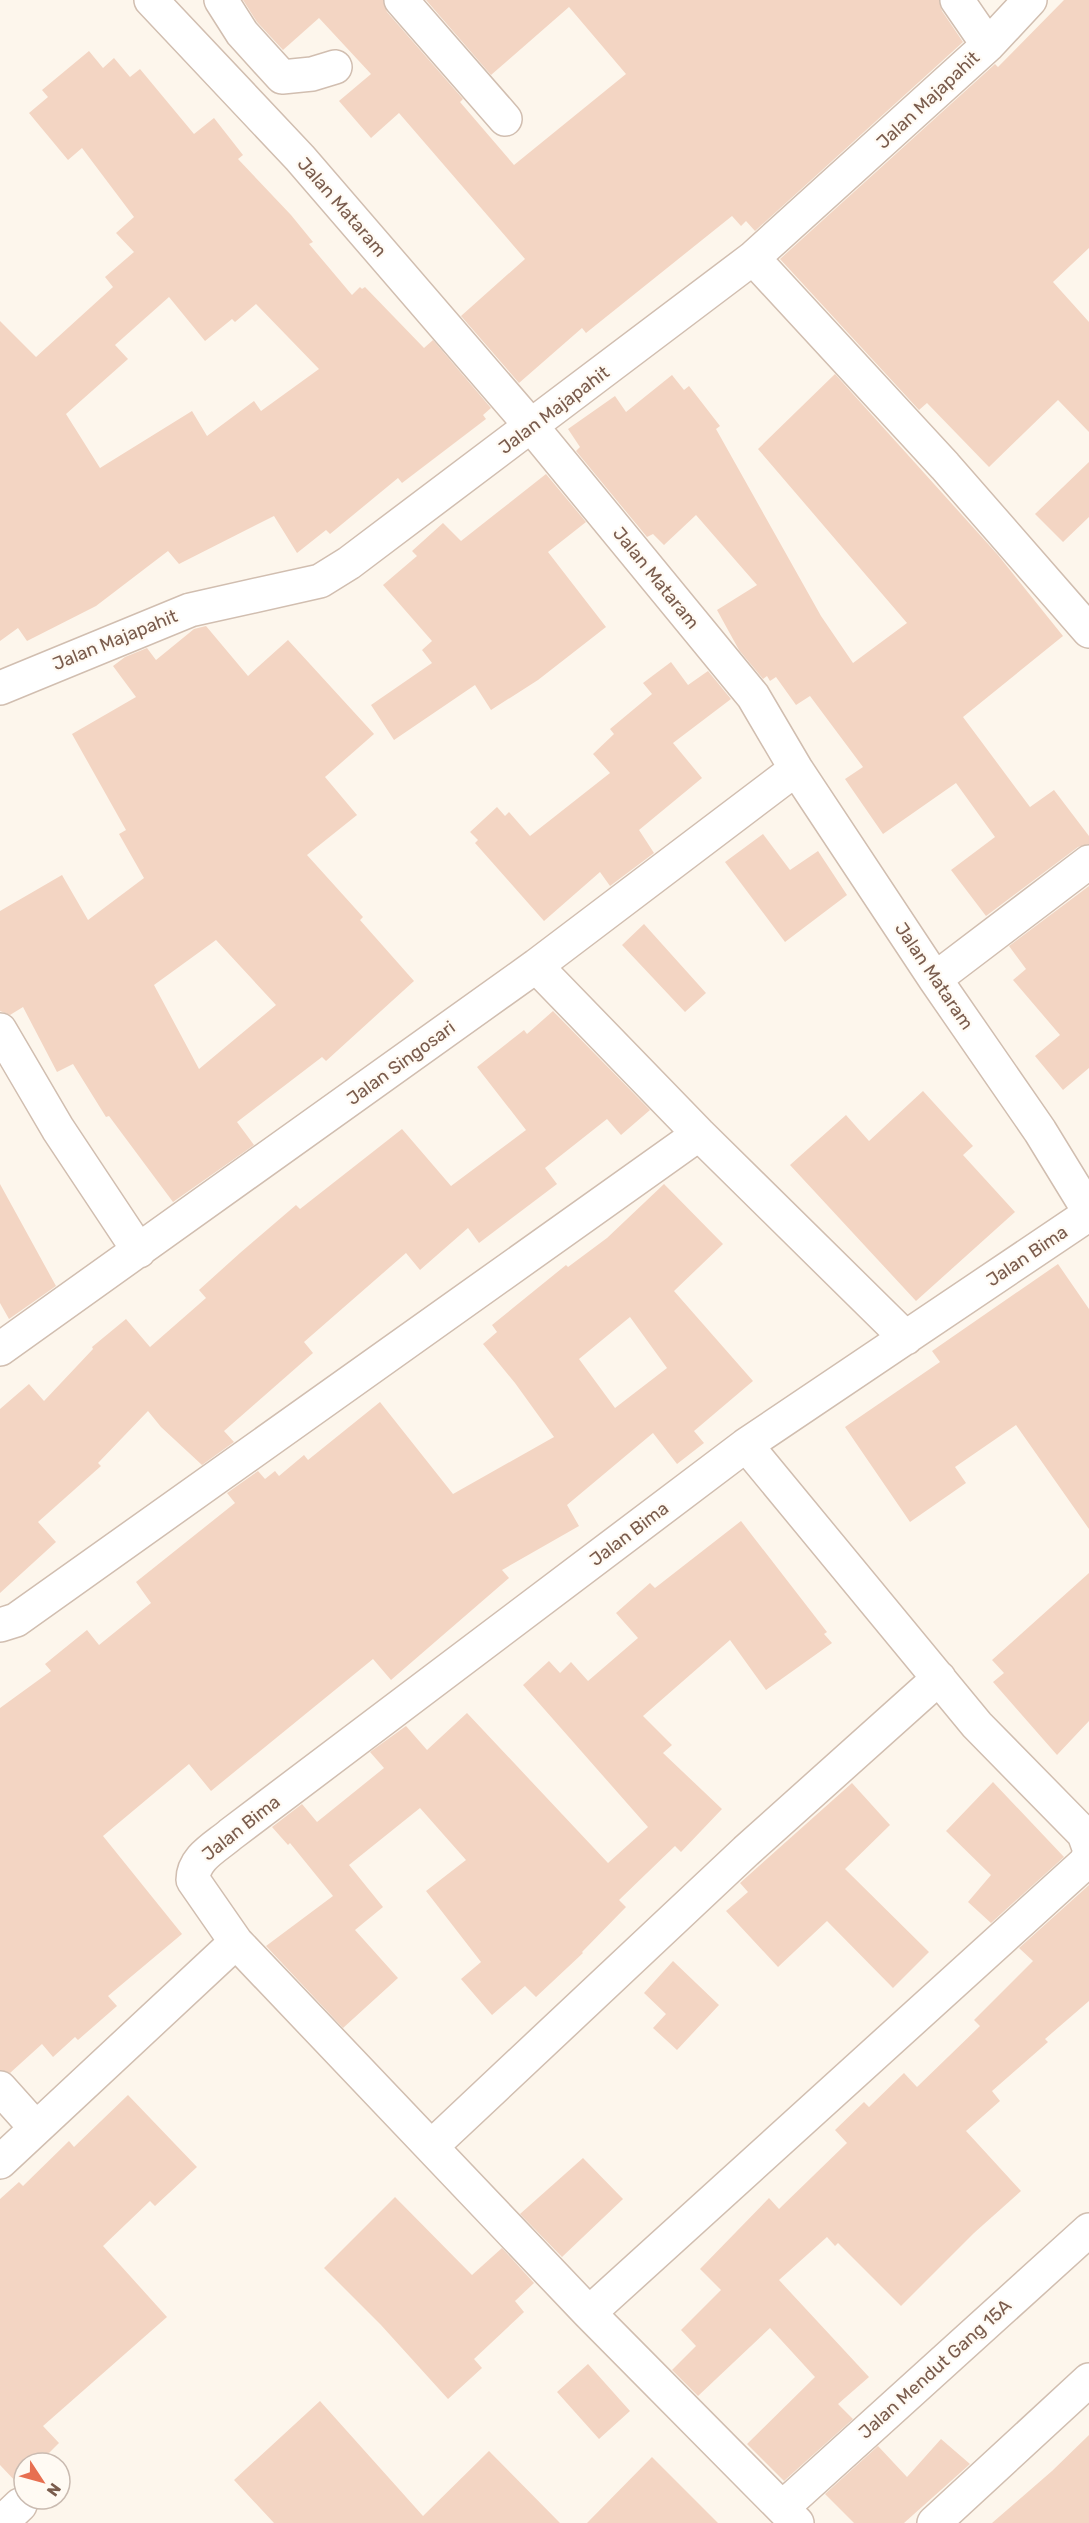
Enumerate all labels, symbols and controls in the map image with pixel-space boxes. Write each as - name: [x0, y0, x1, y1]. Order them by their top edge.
- street label: Jalan Majapahit: [872, 47, 984, 153]
- street label: Jalan Mataram: [293, 153, 391, 261]
- street label: Jalan Majapahit: [494, 361, 614, 459]
- street label: Jalan Mataram: [608, 523, 704, 633]
- street label: Jalan Majapahit: [49, 605, 181, 675]
- street label: Jalan Mataram: [890, 918, 978, 1034]
- street label: Jalan Singosari: [342, 1016, 460, 1110]
- street label: Jalan Bima: [982, 1221, 1072, 1291]
- street label: Jalan Bima: [585, 1497, 673, 1571]
- street label: Jalan Bima: [197, 1791, 285, 1865]
- street label: Jalan Mendut Gang 15A: [854, 2295, 1016, 2443]
- north arrow: [12, 2451, 72, 2511]
- text: N: [43, 2479, 65, 2500]

